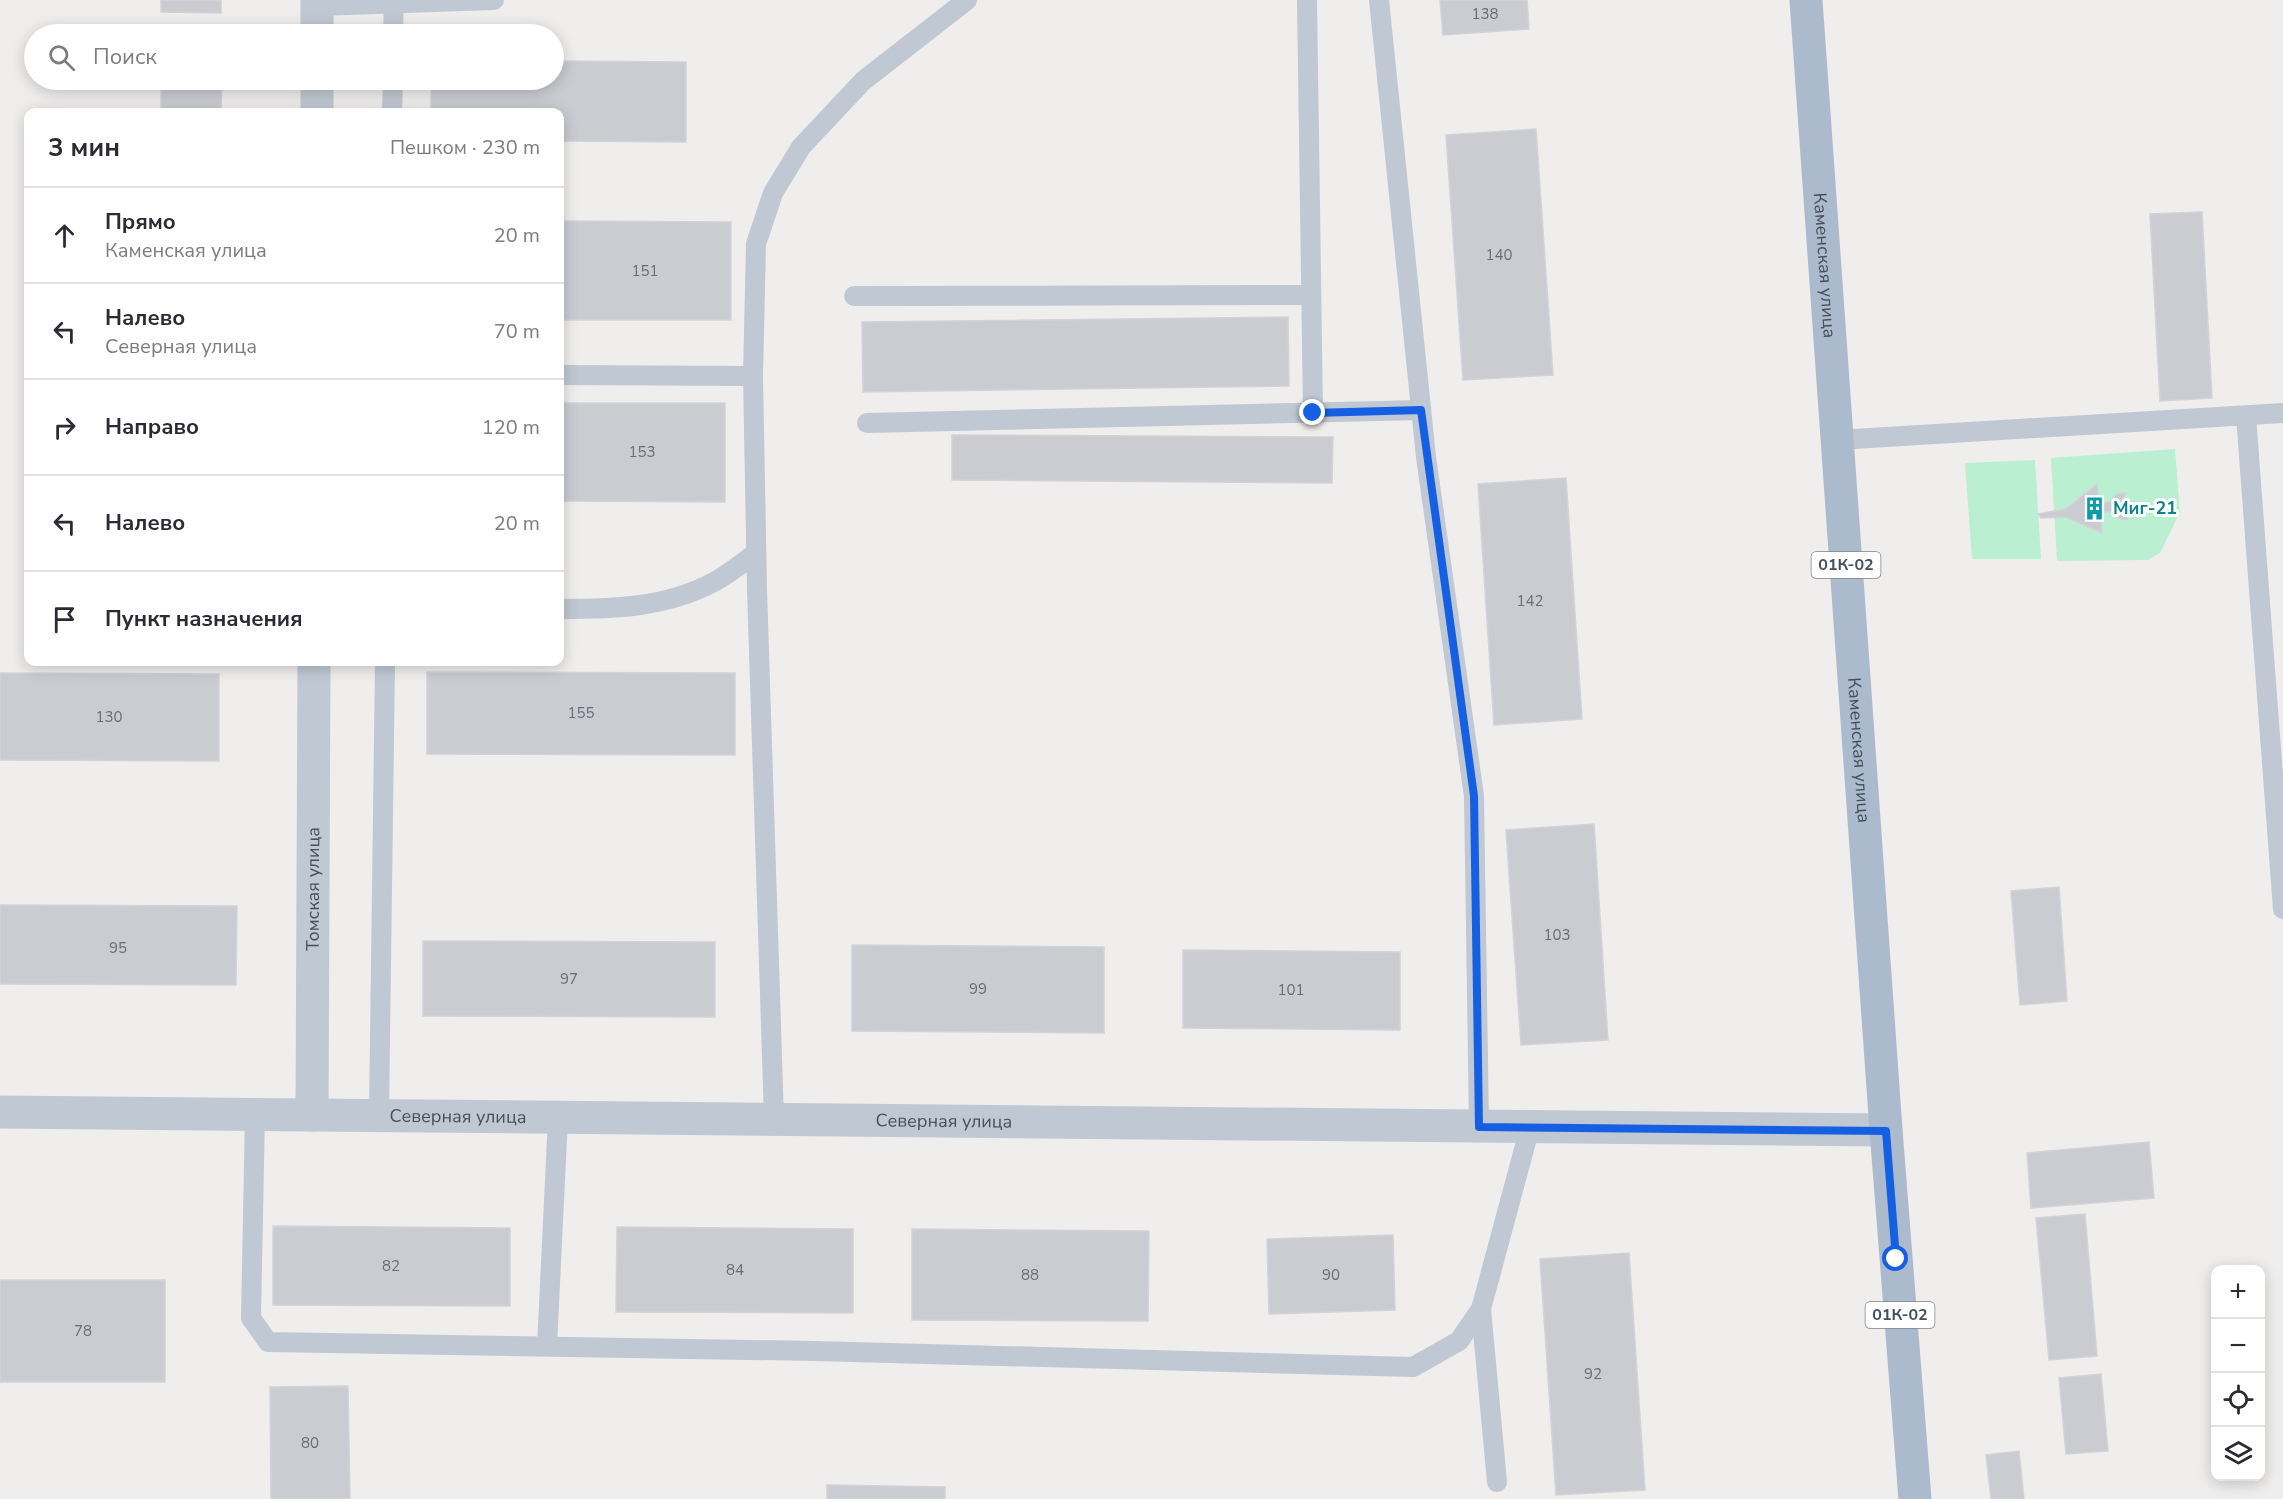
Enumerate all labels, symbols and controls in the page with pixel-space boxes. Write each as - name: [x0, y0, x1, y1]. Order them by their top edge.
- house number: 138: [1471, 4, 1499, 24]
- search box: [24, 24, 564, 90]
- icon: search: [45, 41, 78, 74]
- text: Поиск: [93, 42, 157, 72]
- text: 3 мин: [48, 130, 120, 165]
- text: Пешком · 230 m: [390, 134, 540, 161]
- street label: Каменская улица: [1808, 192, 1842, 339]
- text: Прямо: [105, 207, 176, 237]
- icon: ahead: [48, 219, 81, 252]
- text: 20 m: [494, 222, 540, 249]
- text: Каменская улица: [105, 237, 267, 264]
- house number: 140: [1485, 245, 1513, 265]
- house number: 151: [631, 261, 659, 281]
- text: Налево: [105, 303, 185, 333]
- icon: left: [48, 315, 81, 348]
- text: 70 m: [494, 318, 540, 345]
- text: Северная улица: [105, 333, 257, 360]
- route end: [1299, 399, 1325, 425]
- icon: right: [48, 411, 81, 444]
- text: Направо: [105, 412, 199, 442]
- text: 120 m: [482, 414, 540, 441]
- house number: 153: [628, 442, 656, 462]
- building icon: Миг-21: [2082, 495, 2108, 521]
- place label: Миг-21: [2113, 496, 2177, 520]
- icon: left: [48, 507, 81, 540]
- text: Налево: [105, 508, 185, 538]
- text: 20 m: [494, 510, 540, 537]
- road number: 01К-02: [1812, 552, 1880, 578]
- house number: 142: [1516, 591, 1544, 611]
- icon: arrive: [48, 603, 81, 636]
- text: Пункт назначения: [105, 604, 303, 634]
- street label: Каменская улица: [1842, 677, 1876, 824]
- house number: 155: [567, 703, 595, 723]
- house number: 130: [95, 707, 123, 727]
- street label: Томская улица: [301, 827, 325, 951]
- house number: 103: [1543, 925, 1571, 945]
- house number: 95: [109, 938, 127, 958]
- house number: 97: [560, 969, 578, 989]
- house number: 99: [969, 979, 987, 999]
- house number: 101: [1277, 980, 1305, 1000]
- street label: Северная улица: [389, 1104, 527, 1129]
- street label: Северная улица: [875, 1108, 1013, 1134]
- route start: [1882, 1245, 1908, 1271]
- house number: 82: [382, 1256, 400, 1276]
- house number: 84: [726, 1260, 744, 1280]
- house number: 88: [1021, 1265, 1039, 1285]
- house number: 90: [1322, 1265, 1340, 1285]
- map controls: [2211, 1265, 2265, 1481]
- button: +: [2211, 1265, 2265, 1319]
- road number: 01К-02: [1866, 1302, 1934, 1328]
- button: −: [2211, 1319, 2265, 1373]
- house number: 78: [74, 1321, 92, 1341]
- house number: 92: [1584, 1364, 1602, 1384]
- button: locate: [2211, 1373, 2265, 1427]
- button: layers: [2211, 1427, 2265, 1481]
- house number: 80: [301, 1433, 319, 1453]

